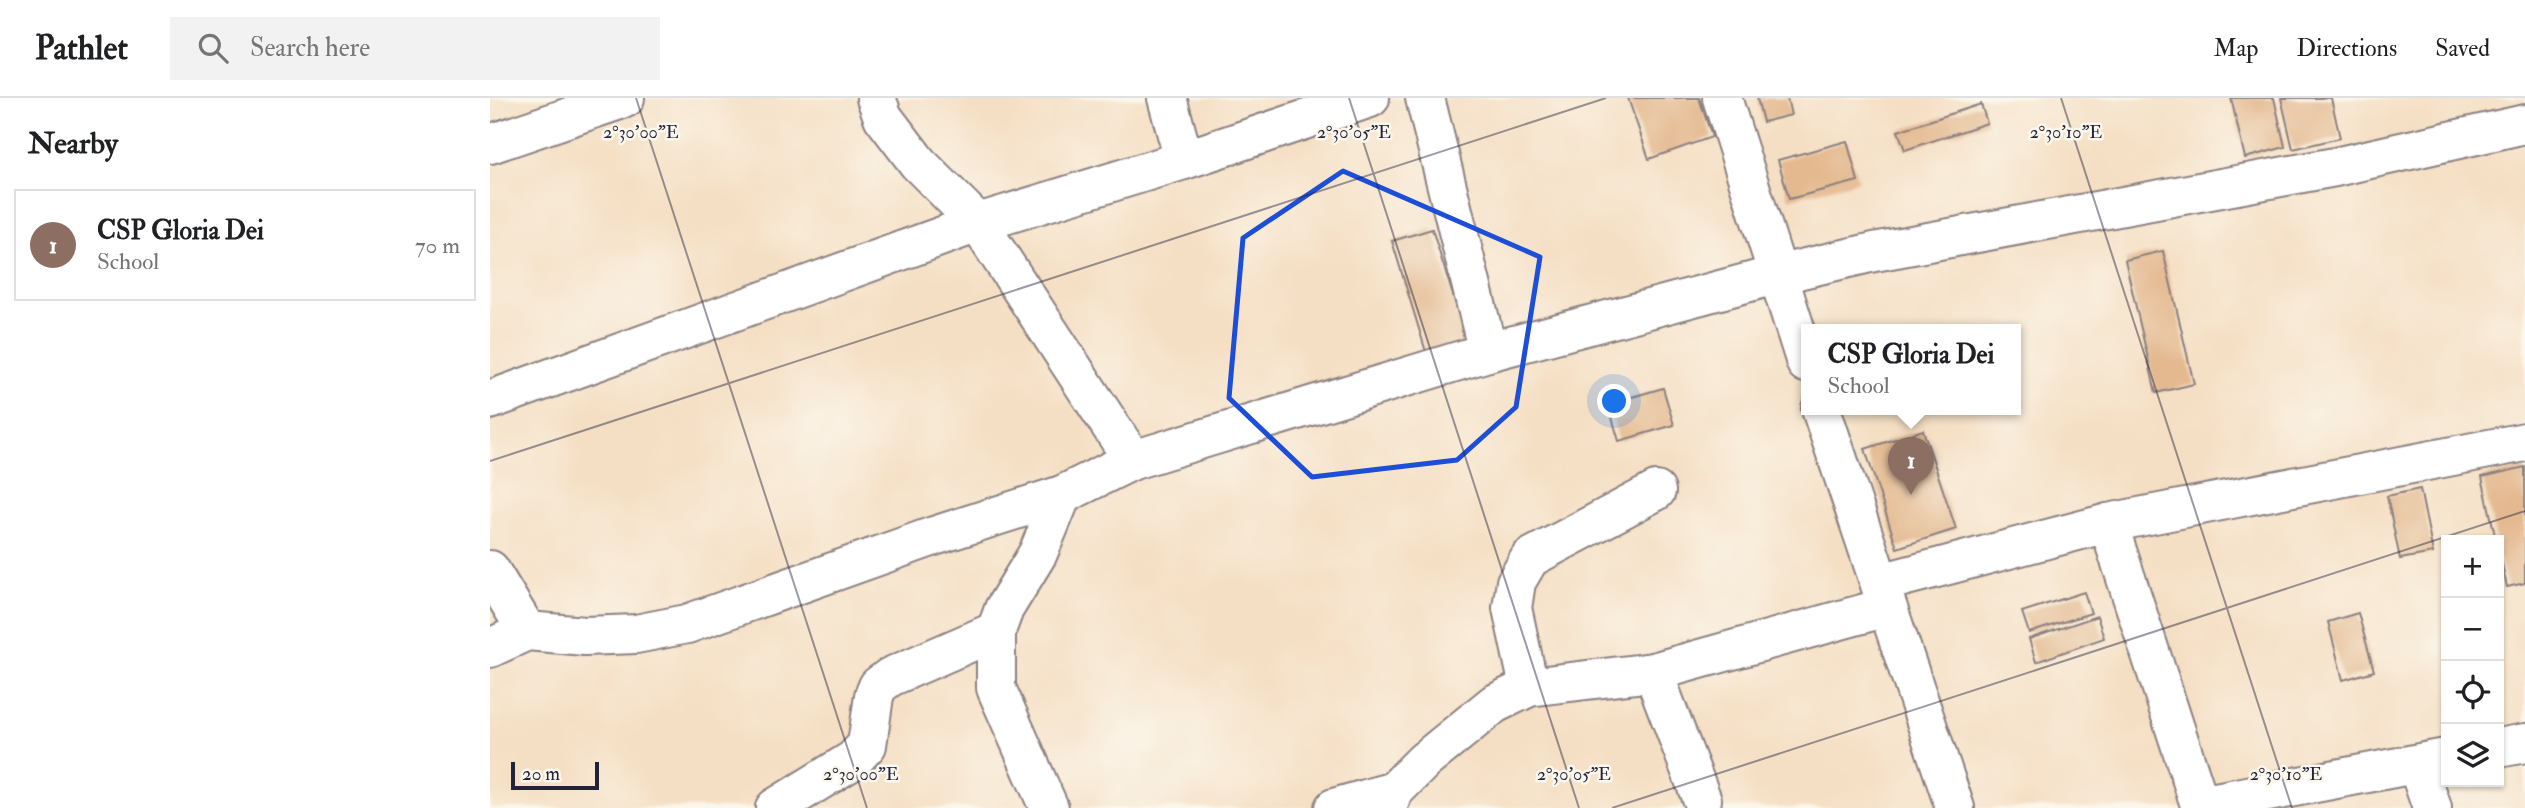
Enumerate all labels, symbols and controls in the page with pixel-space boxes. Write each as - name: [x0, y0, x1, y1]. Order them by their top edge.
- search box: [170, 17, 660, 80]
- text: Pathlet: [35, 28, 128, 69]
- icon: search: [194, 29, 232, 67]
- text: Search here: [250, 32, 370, 64]
- text: Map: [2213, 33, 2258, 64]
- text: Directions: [2296, 33, 2397, 64]
- text: Saved: [2435, 33, 2490, 64]
- text: 2°30'00"E: [603, 121, 679, 144]
- text: 2°30'05"E: [1317, 121, 1391, 144]
- text: 2°30'10"E: [2030, 121, 2102, 144]
- text: Nearby: [28, 125, 118, 162]
- text: CSP Gloria Dei: [97, 215, 264, 247]
- text: 1: [49, 231, 57, 260]
- text: 70 m: [415, 231, 460, 260]
- text: School: [97, 247, 159, 276]
- popup: [1801, 324, 2021, 415]
- text: CSP Gloria Dei: [1828, 339, 1994, 371]
- text: School: [1828, 371, 1890, 400]
- your location: [1597, 384, 1631, 418]
- pin: 1: [1888, 437, 1934, 495]
- map controls: [2441, 535, 2504, 787]
- button: +: [2441, 535, 2504, 598]
- button: −: [2441, 598, 2504, 661]
- button: locate: [2441, 661, 2504, 724]
- button: layers: [2441, 724, 2504, 787]
- scale bar: [511, 759, 598, 791]
- text: 20 m: [522, 762, 560, 786]
- text: 2°30'00"E: [823, 763, 899, 786]
- text: 2°30'05"E: [1537, 763, 1611, 786]
- text: 2°30'10"E: [2250, 763, 2322, 786]

